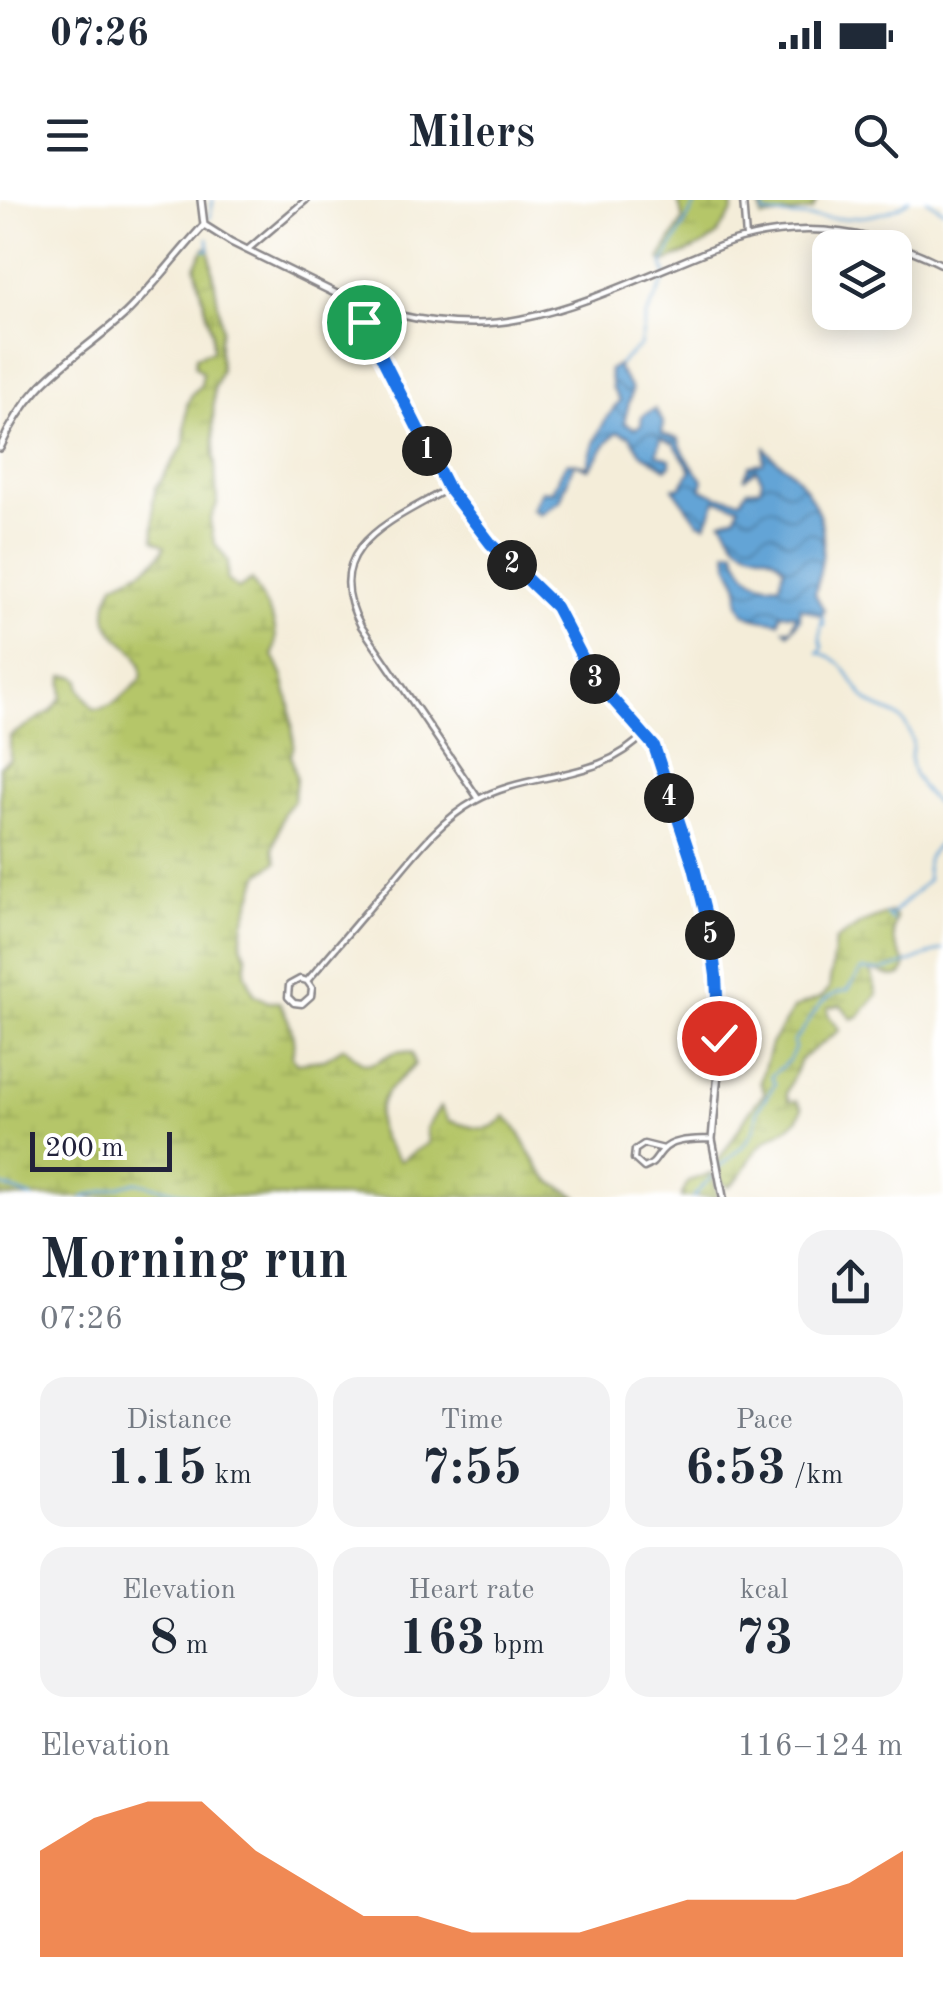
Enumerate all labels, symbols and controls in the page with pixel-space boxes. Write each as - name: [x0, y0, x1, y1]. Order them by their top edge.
- text: 07:26: [50, 16, 149, 54]
- icon: menu: [40, 108, 95, 163]
- icon: search: [848, 108, 903, 163]
- text: Milers: [408, 112, 535, 157]
- map controls: [812, 230, 912, 330]
- button: layers: [812, 230, 912, 330]
- pin: [322, 280, 407, 365]
- icon: arrive: [337, 295, 392, 350]
- pin: 1: [402, 426, 452, 476]
- text: 1: [419, 437, 435, 465]
- pin: 2: [487, 540, 537, 590]
- text: 2: [504, 551, 520, 579]
- pin: 3: [570, 654, 620, 704]
- text: 3: [587, 665, 603, 693]
- pin: 4: [644, 773, 694, 823]
- text: 4: [661, 784, 677, 812]
- pin: 5: [685, 910, 735, 960]
- text: 5: [702, 921, 718, 949]
- pin: [677, 996, 762, 1081]
- icon: check: [692, 1011, 747, 1066]
- scale bar: [30, 1127, 172, 1171]
- text: 200 m: [45, 1135, 124, 1163]
- button: share: [798, 1230, 903, 1335]
- text: Morning run: [40, 1235, 349, 1290]
- text: 07:26: [40, 1304, 123, 1336]
- text: Distance: [126, 1407, 232, 1435]
- text: Time: [440, 1407, 503, 1435]
- text: Pace: [736, 1407, 793, 1435]
- text: 1.15: [106, 1445, 207, 1495]
- text: 7:55: [421, 1445, 522, 1495]
- text: 6:53: [685, 1445, 786, 1495]
- text: km: [207, 1462, 252, 1490]
- text: /km: [786, 1462, 843, 1490]
- text: Elevation: [122, 1577, 236, 1605]
- text: Heart rate: [409, 1577, 534, 1605]
- text: kcal: [740, 1577, 788, 1605]
- text: 8: [149, 1615, 178, 1665]
- text: 163: [399, 1615, 486, 1665]
- text: 73: [735, 1615, 793, 1665]
- text: m: [178, 1632, 208, 1660]
- text: bpm: [486, 1632, 544, 1660]
- text: Elevation: [40, 1731, 170, 1763]
- text: 116–124 m: [737, 1731, 903, 1763]

